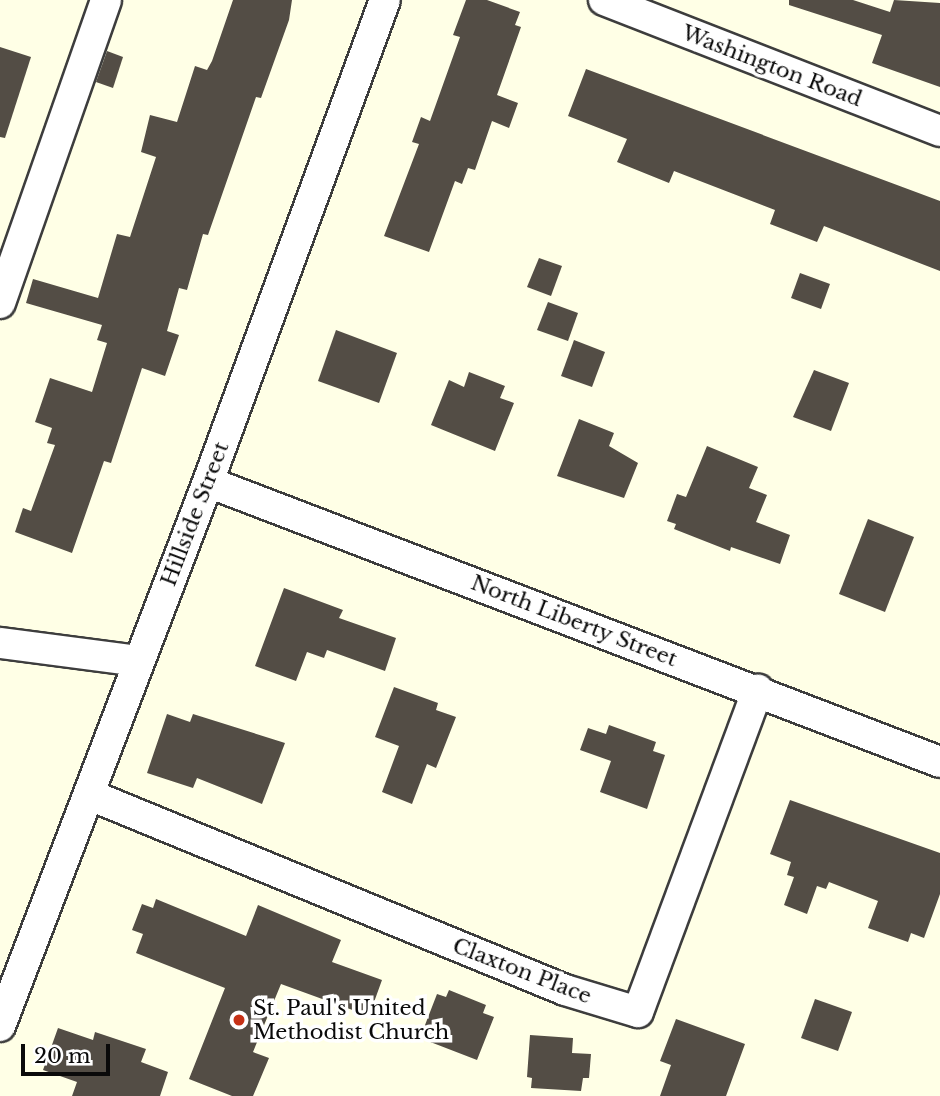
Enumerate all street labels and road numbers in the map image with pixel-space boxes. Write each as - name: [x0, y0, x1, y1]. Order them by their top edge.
- street label: Washington Road: [678, 20, 866, 112]
- street label: Hillside Street: [156, 438, 234, 590]
- street label: North Liberty Street: [467, 570, 681, 672]
- street label: Claxton Place: [449, 933, 595, 1009]

